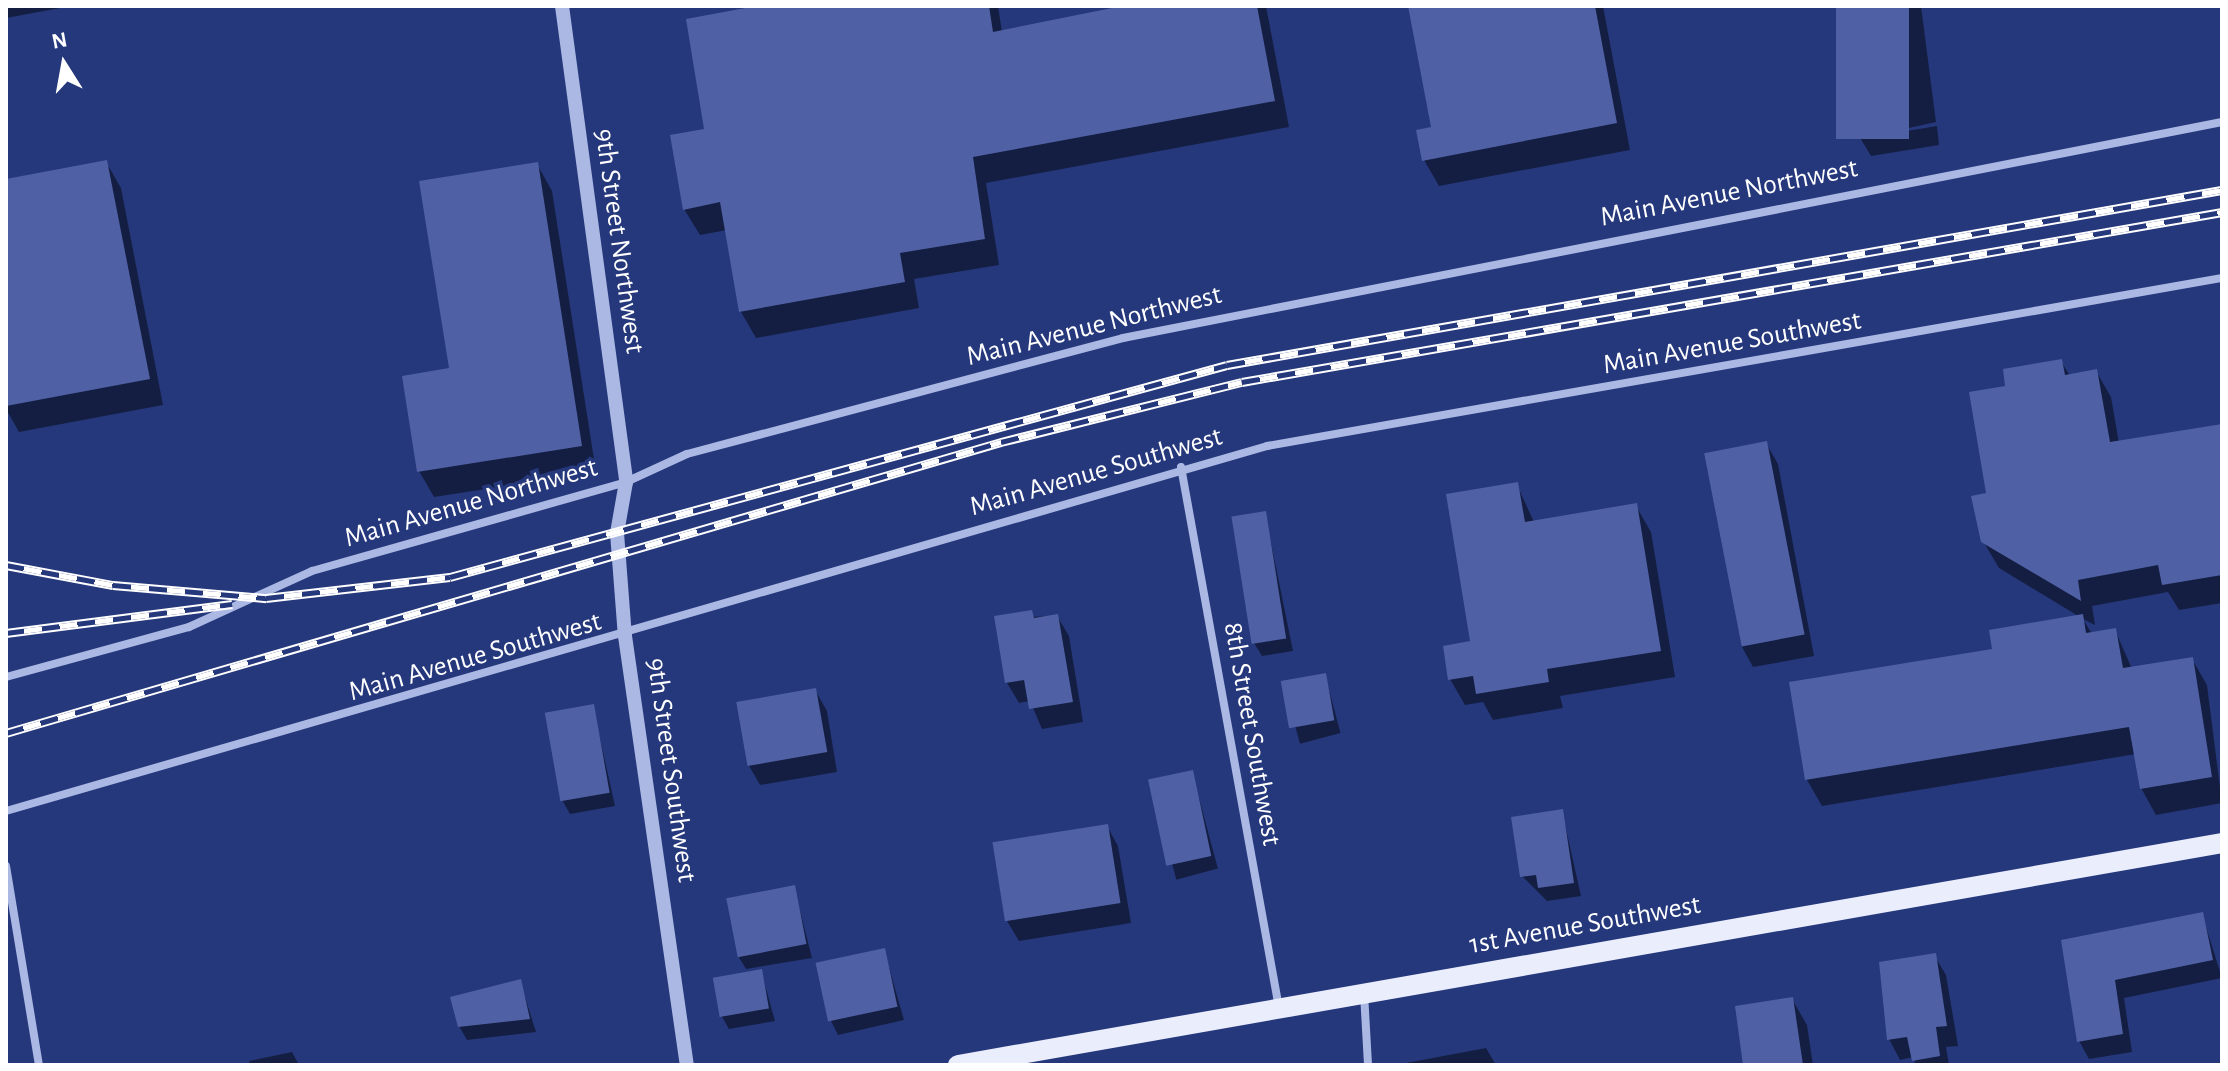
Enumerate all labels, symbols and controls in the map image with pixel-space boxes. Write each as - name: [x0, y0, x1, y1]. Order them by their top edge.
- north arrow: [24, 24, 104, 104]
- text: N: [50, 28, 69, 53]
- street label: 9th Street Northwest: [587, 127, 651, 355]
- street label: Main Avenue Northwest: [1597, 152, 1861, 234]
- street label: Main Avenue Northwest: [963, 278, 1225, 374]
- street label: Main Avenue Southwest: [1600, 304, 1864, 382]
- street label: Main Avenue Southwest: [966, 420, 1226, 524]
- street label: Main Avenue Northwest: [341, 451, 601, 555]
- street label: Main Avenue Southwest: [345, 605, 605, 709]
- street label: 8th Street Southwest: [1216, 620, 1288, 848]
- street label: 9th Street Southwest: [639, 656, 703, 884]
- street label: 1st Avenue Southwest: [1467, 888, 1703, 962]

